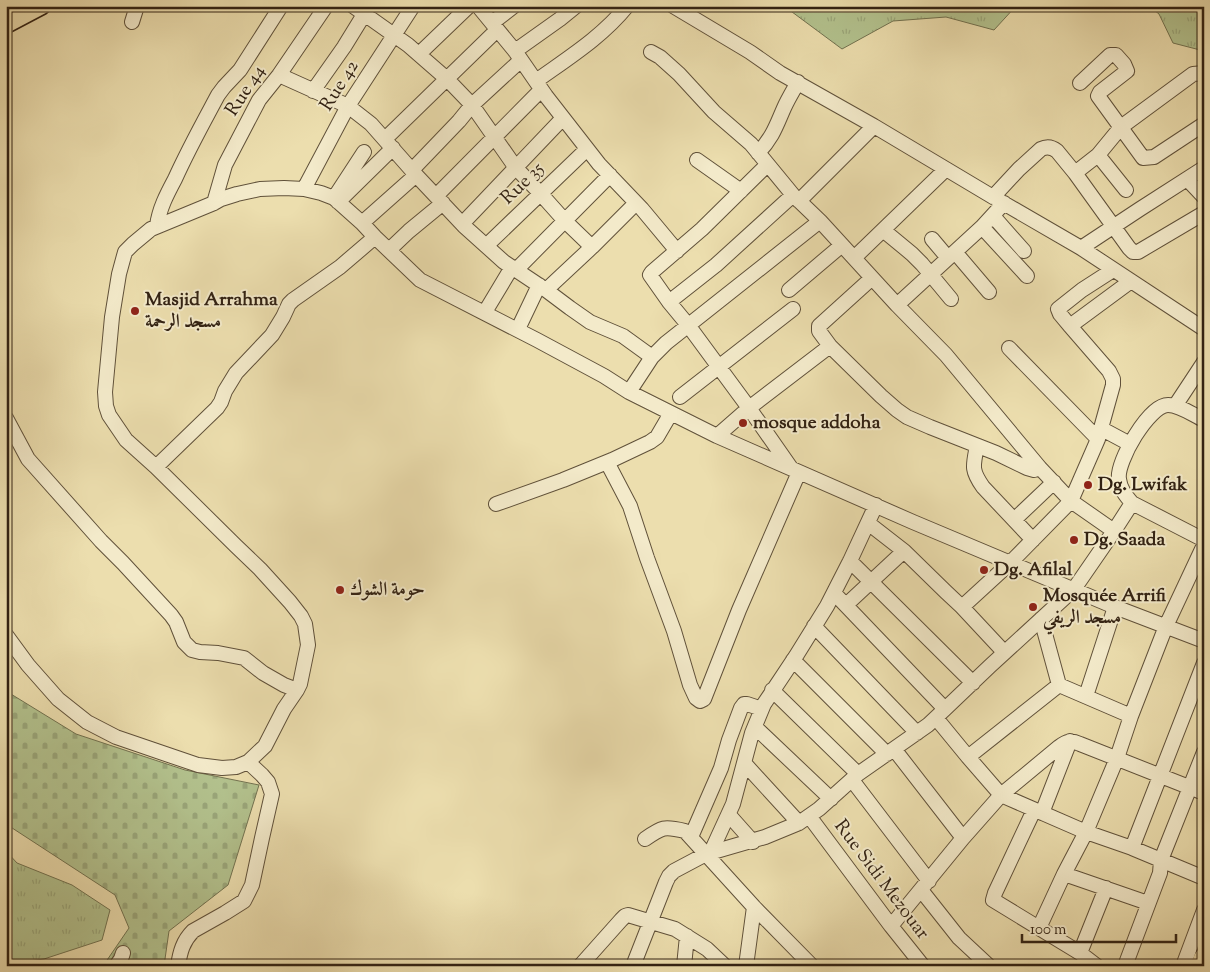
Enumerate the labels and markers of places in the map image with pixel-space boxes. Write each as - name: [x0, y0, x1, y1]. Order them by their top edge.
- place label: Masjid Arrahma مسجد الرحمة: [145, 287, 278, 336]
- marker: Masjid Arrahma مسجد الرحمة: [129, 305, 141, 317]
- place label: mosque addoha: [753, 410, 881, 437]
- marker: mosque addoha: [737, 417, 749, 429]
- place label: Dg. Lwifak: [1098, 472, 1188, 499]
- marker: Dg. Lwifak: [1082, 479, 1094, 491]
- place label: Dg. Saada: [1084, 527, 1165, 554]
- marker: Dg. Saada: [1068, 534, 1080, 546]
- place label: Dg. Afilal: [994, 557, 1073, 584]
- marker: Dg. Afilal: [978, 564, 990, 576]
- place label: حومة الشوك: [350, 577, 425, 604]
- place label: Mosquée Arrifi مسجد الريفي: [1042, 583, 1167, 635]
- marker: حومة الشوك: [334, 584, 346, 596]
- marker: Mosquée Arrifi مسجد الريفي: [1027, 601, 1039, 613]

